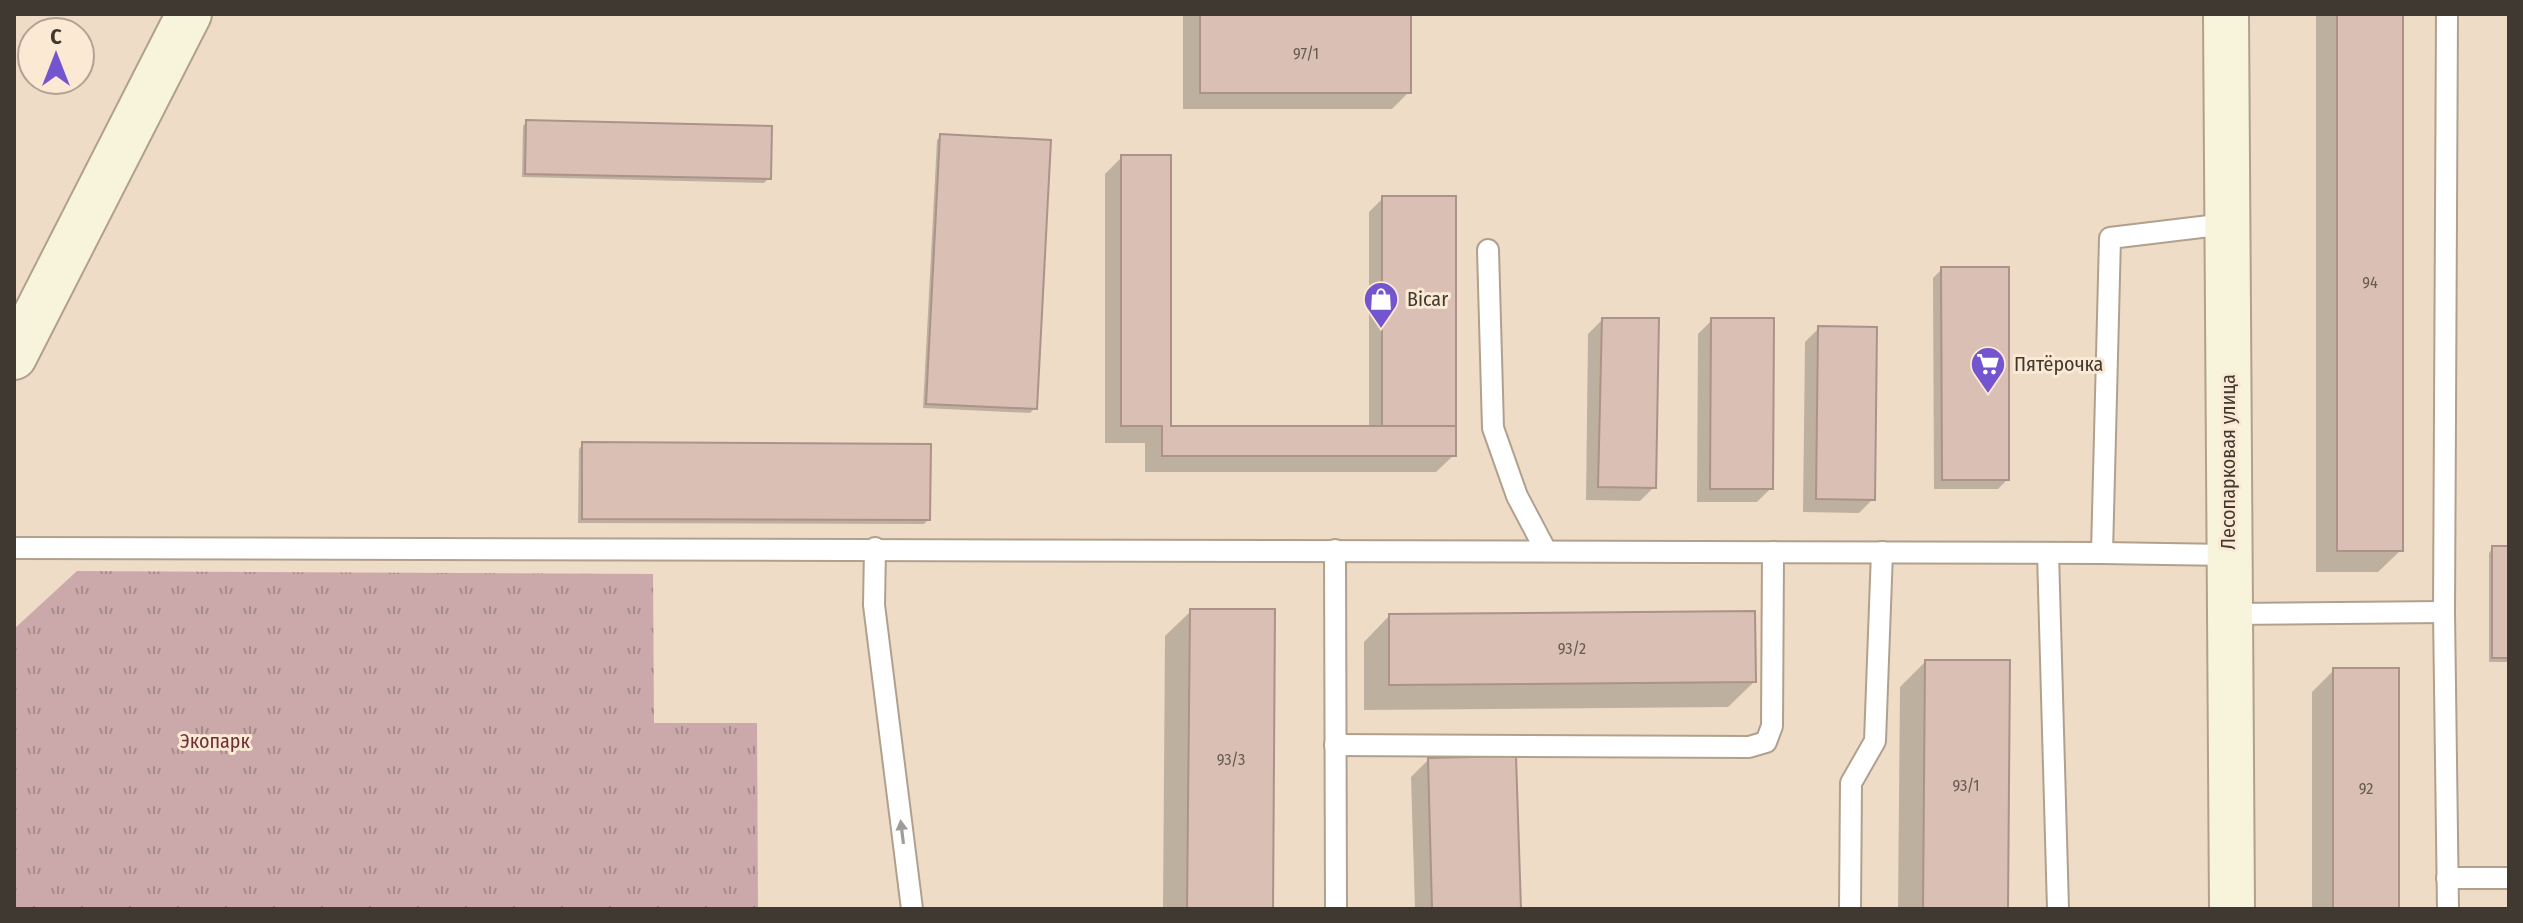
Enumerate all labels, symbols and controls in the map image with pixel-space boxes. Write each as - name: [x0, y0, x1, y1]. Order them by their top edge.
- north arrow: [16, 16, 96, 96]
- text: С: [50, 23, 62, 50]
- house number: 97/1: [1293, 44, 1319, 63]
- house number: 94: [2362, 273, 2378, 292]
- shop icon: Bicar: [1362, 280, 1400, 330]
- place label: Bicar: [1407, 287, 1448, 311]
- supermarket icon: Пятёрочка: [1969, 345, 2007, 395]
- place label: Пятёрочка: [2014, 352, 2103, 376]
- street label: Лесопарковая улица: [2216, 374, 2240, 550]
- house number: 93/2: [1558, 639, 1586, 658]
- park label: Экопарк: [180, 729, 251, 753]
- house number: 93/3: [1217, 750, 1245, 769]
- house number: 93/1: [1952, 776, 1980, 795]
- house number: 92: [2359, 779, 2373, 798]
- one-way arrow: [896, 819, 909, 844]

